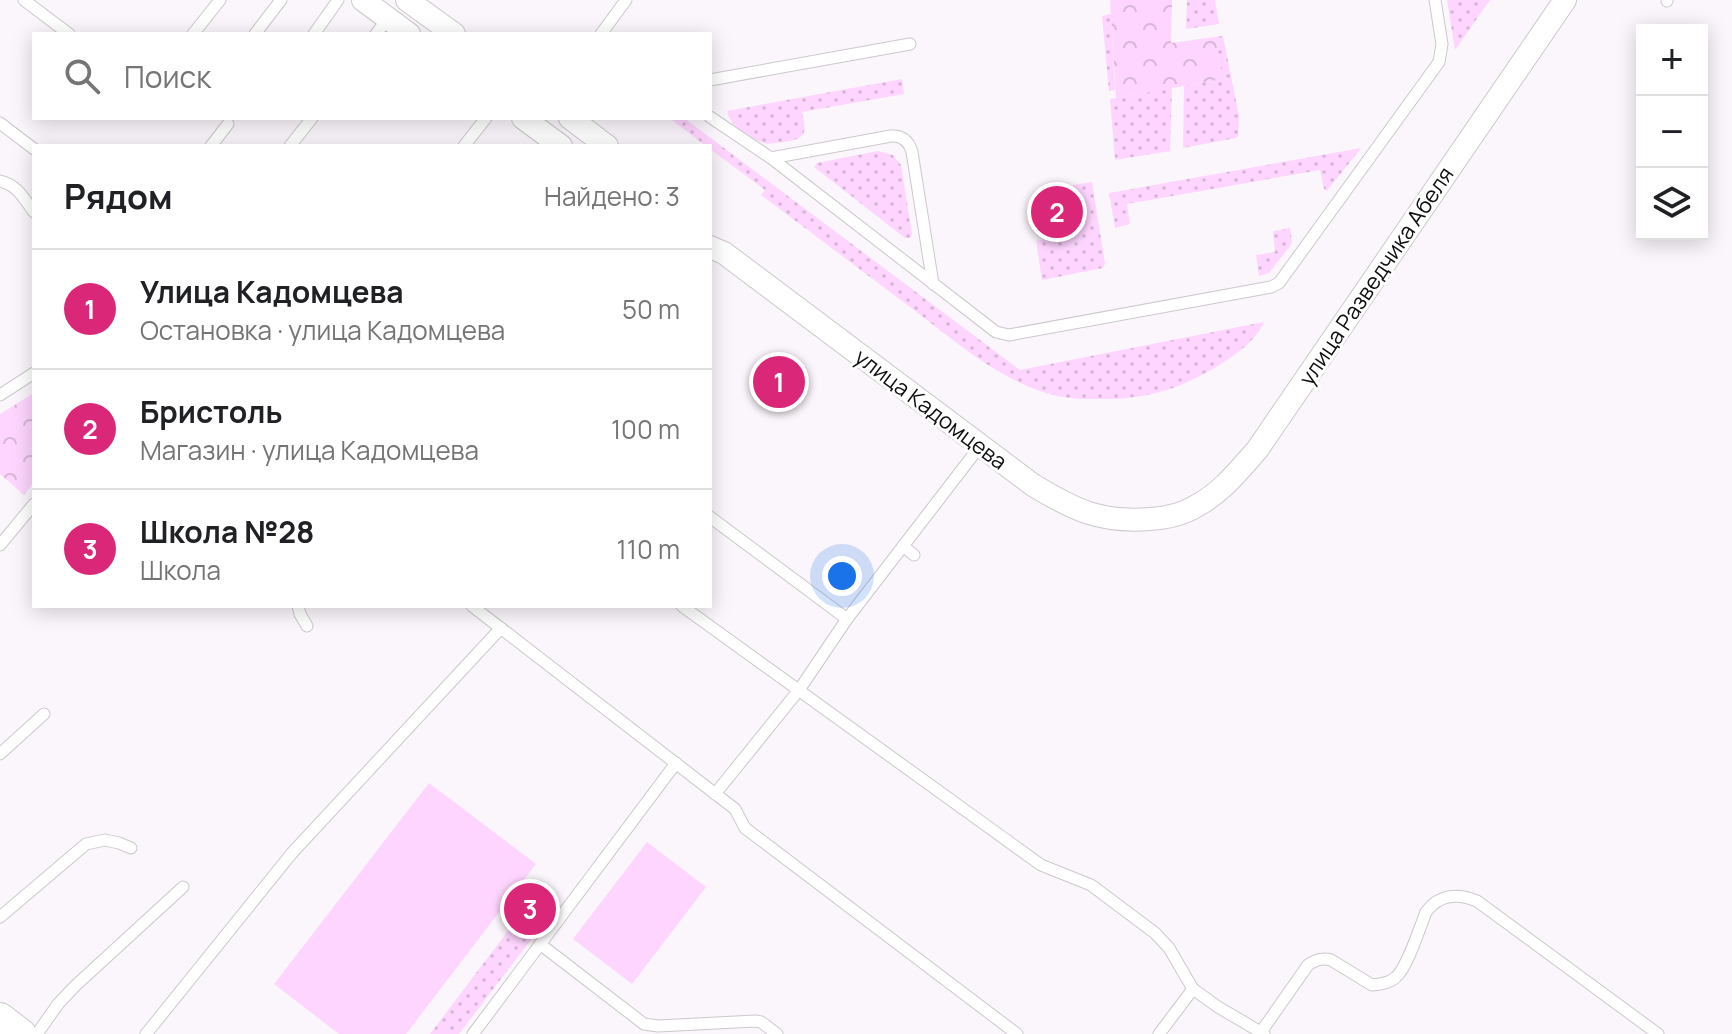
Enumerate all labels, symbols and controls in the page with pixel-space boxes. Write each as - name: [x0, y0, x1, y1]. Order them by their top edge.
- map controls: [1636, 24, 1708, 240]
- button: +: [1636, 24, 1708, 96]
- search box: [32, 32, 712, 120]
- icon: search: [60, 54, 104, 98]
- text: Поиск: [124, 56, 211, 97]
- button: −: [1636, 96, 1708, 168]
- street label: улица Разведчика Абеля: [1292, 161, 1460, 391]
- button: layers: [1636, 168, 1708, 240]
- text: Рядом: [64, 173, 173, 219]
- text: Найдено: 3: [544, 178, 680, 214]
- pin: 2: [1031, 182, 1083, 242]
- text: Улица Кадомцева: [140, 271, 404, 312]
- text: 1: [84, 291, 96, 327]
- text: 50 m: [622, 291, 680, 327]
- text: Остановка · улица Кадомцева: [140, 312, 505, 348]
- street label: улица Кадомцева: [849, 342, 1013, 476]
- pin: 1: [753, 352, 805, 412]
- text: Бристоль: [140, 391, 282, 432]
- text: 2: [82, 411, 98, 447]
- text: 100 m: [611, 411, 680, 447]
- text: Магазин · улица Кадомцева: [140, 432, 479, 468]
- text: Школа №28: [140, 511, 314, 552]
- text: 3: [82, 531, 98, 567]
- text: 110 m: [617, 531, 680, 567]
- text: Школа: [140, 552, 221, 588]
- your location: [822, 556, 862, 596]
- pin: 3: [504, 879, 556, 939]

